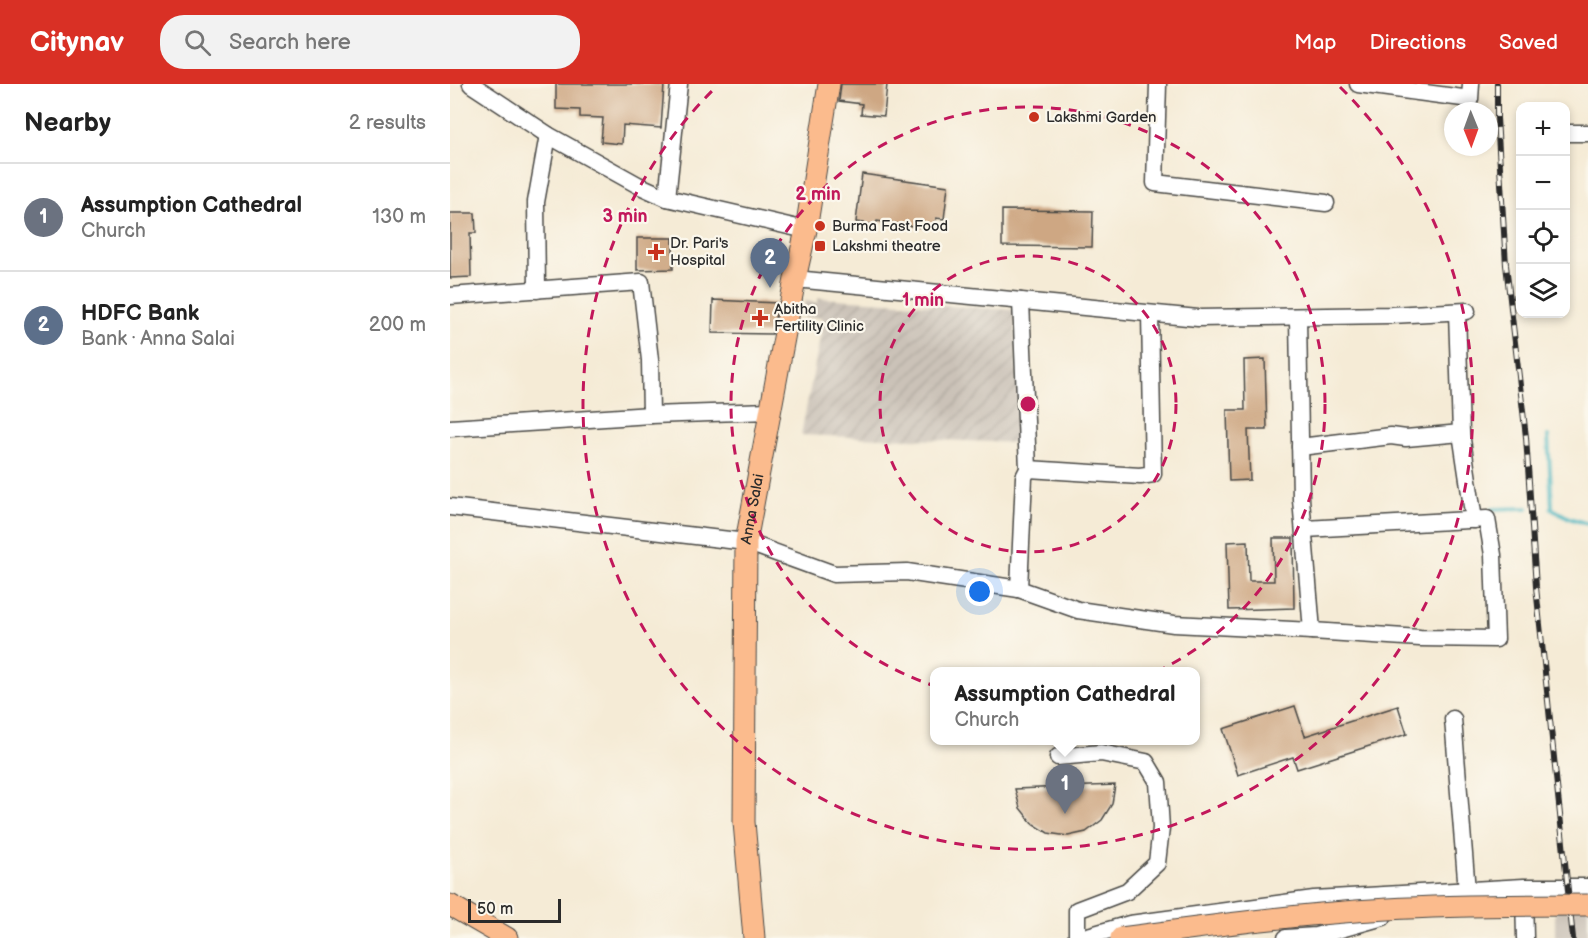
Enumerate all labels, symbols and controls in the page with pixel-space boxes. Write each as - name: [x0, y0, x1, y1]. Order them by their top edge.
- search box: [160, 15, 580, 69]
- text: Citynav: [30, 26, 124, 59]
- icon: search: [181, 26, 214, 59]
- text: Search here: [229, 29, 351, 56]
- text: Map: [1294, 30, 1337, 55]
- text: Directions: [1370, 30, 1466, 55]
- text: Saved: [1499, 30, 1558, 55]
- north arrow: [1444, 102, 1498, 156]
- map controls: [1516, 102, 1570, 318]
- button: +: [1516, 102, 1570, 156]
- text: Nearby: [24, 108, 111, 139]
- place label: Lakshmi Garden: [1046, 108, 1157, 127]
- marker: Lakshmi Garden: [1027, 110, 1041, 124]
- text: 2 results: [349, 111, 426, 135]
- button: −: [1516, 156, 1570, 210]
- text: 2 min: [795, 184, 841, 205]
- text: Assumption Cathedral: [81, 192, 302, 219]
- text: 1: [39, 205, 48, 229]
- text: 130 m: [372, 205, 426, 229]
- text: 3 min: [602, 206, 648, 227]
- button: locate: [1516, 210, 1570, 264]
- place label: Burma Fast Food: [832, 217, 948, 236]
- text: Church: [81, 219, 146, 243]
- marker: Burma Fast Food: [813, 219, 827, 233]
- place label: Dr. Pari's Hospital: [670, 234, 729, 270]
- place label: Lakshmi theatre: [832, 237, 941, 256]
- pin: 2: [750, 238, 790, 288]
- marker: Lakshmi theatre: [813, 239, 827, 253]
- marker: Dr. Pari's Hospital: [647, 243, 665, 261]
- button: layers: [1516, 264, 1570, 318]
- text: 1 min: [902, 290, 944, 311]
- text: HDFC Bank: [81, 300, 199, 327]
- place label: Abitha Fertility Clinic: [774, 300, 864, 336]
- marker: Abitha Fertility Clinic: [751, 309, 769, 327]
- text: 2: [38, 313, 49, 337]
- text: 200 m: [369, 313, 426, 337]
- text: Bank · Anna Salai: [81, 327, 235, 351]
- centre of rings: [1018, 394, 1038, 414]
- street label: Anna Salai: [736, 472, 768, 546]
- your location: [965, 577, 994, 606]
- popup: [930, 667, 1200, 745]
- text: Assumption Cathedral: [954, 681, 1176, 708]
- text: Church: [954, 708, 1019, 732]
- pin: 1: [1046, 764, 1084, 814]
- scale bar: [468, 896, 561, 924]
- text: 50 m: [477, 900, 513, 919]

